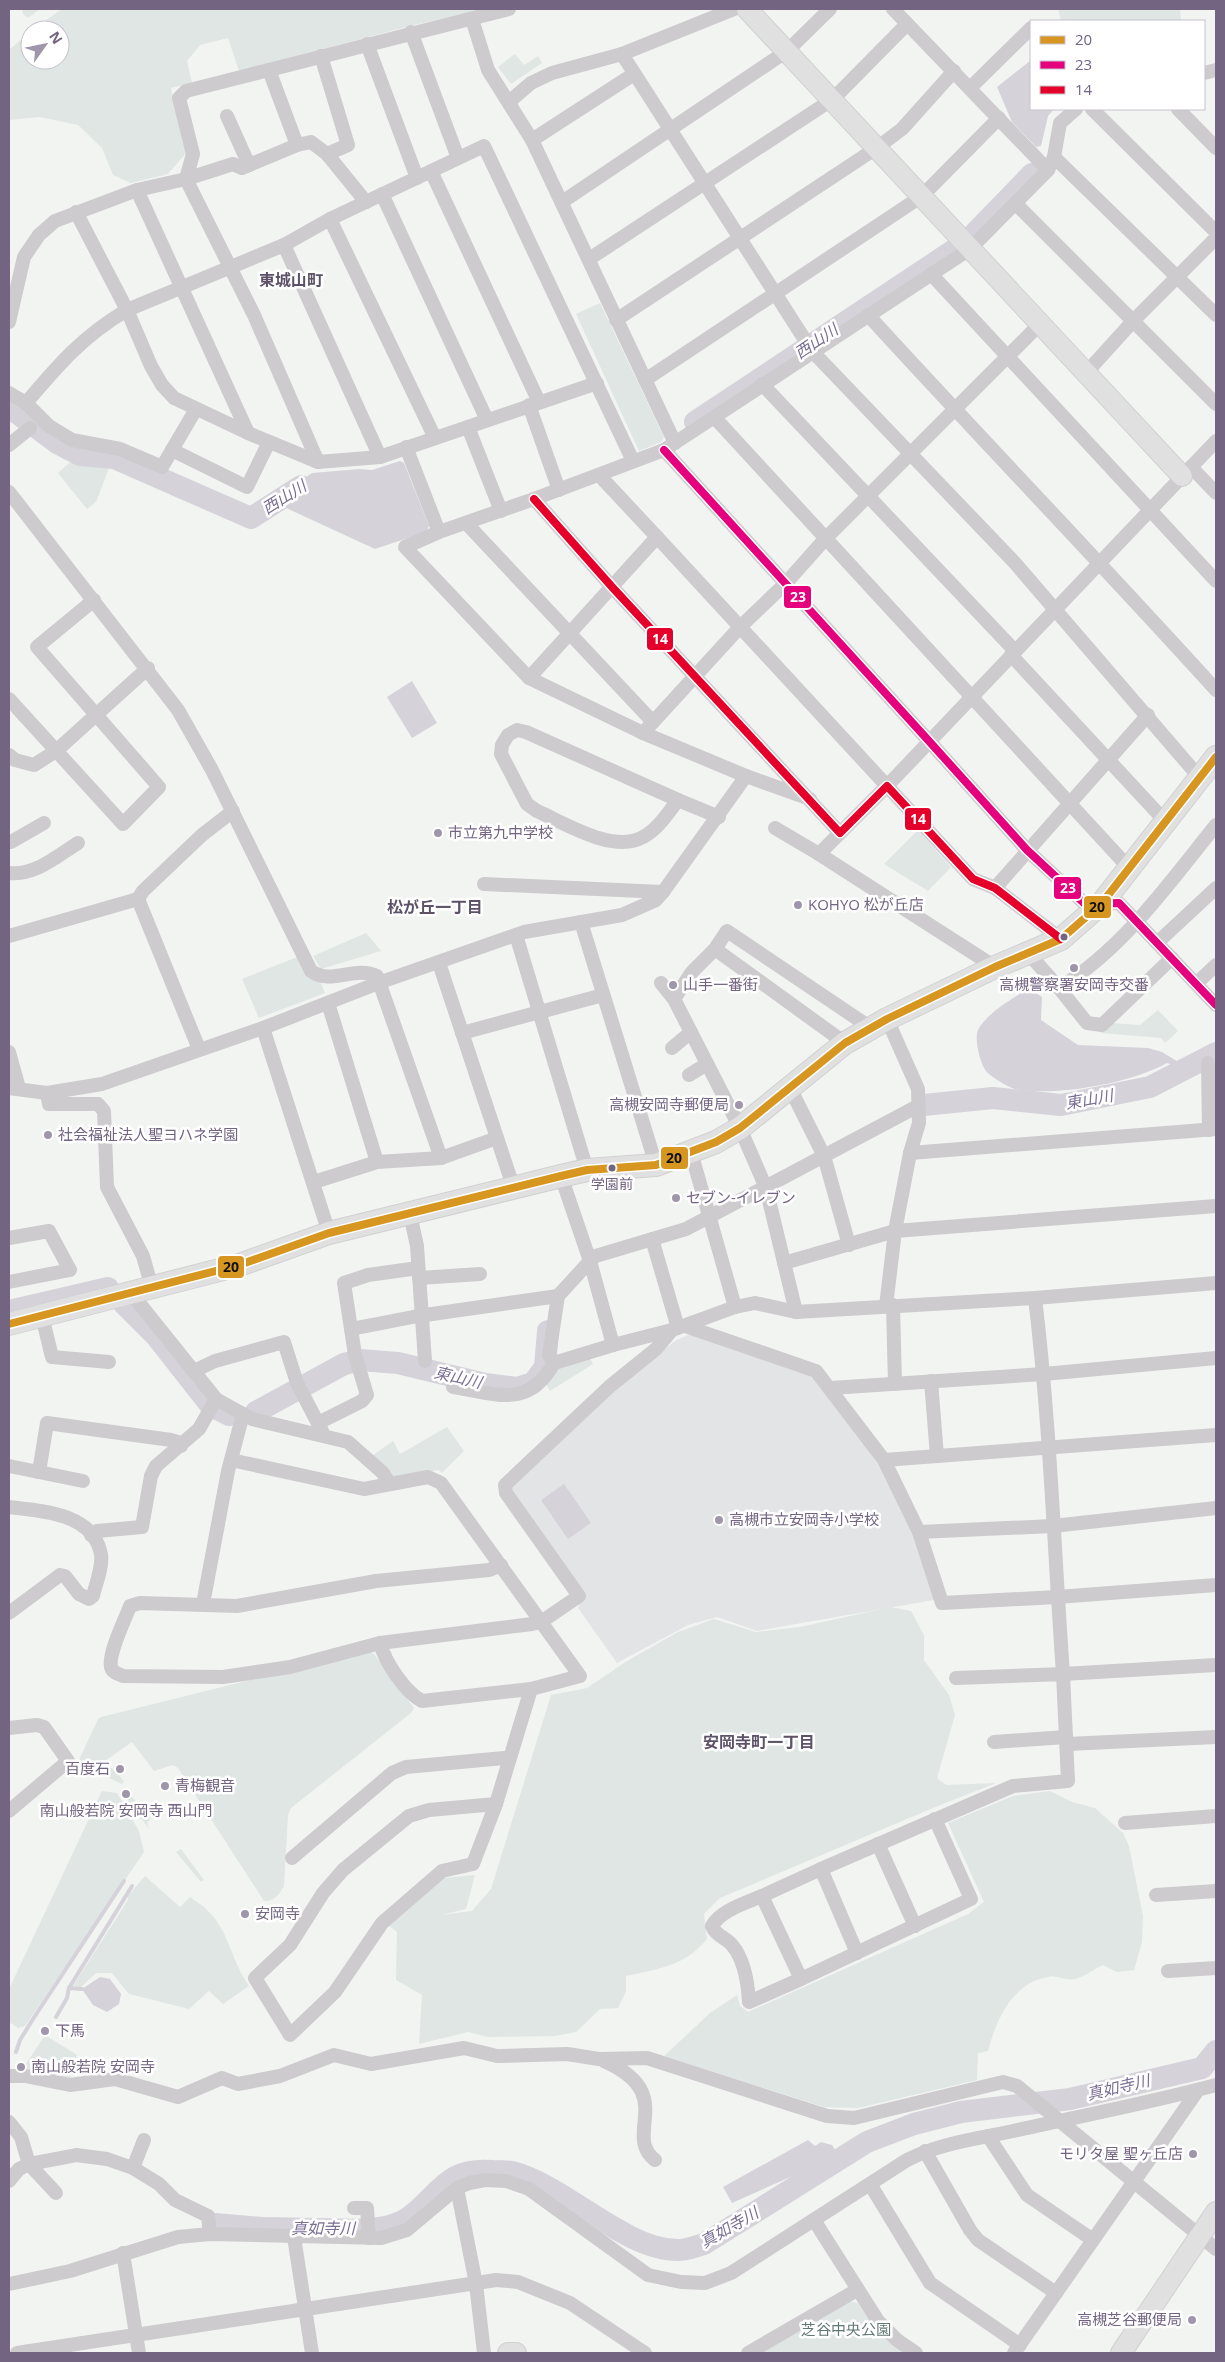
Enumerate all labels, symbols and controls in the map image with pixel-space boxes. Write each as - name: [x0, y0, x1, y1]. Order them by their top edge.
- north arrow: [20, 20, 70, 70]
- legend: [1030, 20, 1205, 110]
- text: N: [45, 28, 67, 48]
- text: 20: [1075, 29, 1092, 49]
- text: 23: [1075, 54, 1092, 74]
- text: 14: [1075, 79, 1093, 99]
- district label: 東城山町: [259, 269, 323, 291]
- water label: 西山川: [790, 317, 844, 364]
- water label: 西山川: [258, 474, 312, 519]
- line badge: 23: [783, 585, 812, 609]
- text: 23: [790, 587, 806, 606]
- line badge: 14: [646, 627, 674, 651]
- text: 14: [652, 629, 668, 648]
- line badge: 14: [904, 807, 932, 831]
- text: 14: [910, 809, 926, 828]
- place label: 市立第九中学校: [448, 822, 553, 842]
- marker: 市立第九中学校: [432, 827, 444, 839]
- line badge: 23: [1053, 876, 1082, 900]
- text: 23: [1060, 878, 1076, 897]
- place label: KOHYO 松が丘店: [808, 894, 924, 914]
- line badge: 20: [1083, 895, 1112, 919]
- district label: 松が丘一丁目: [387, 896, 483, 918]
- text: 20: [1089, 897, 1105, 916]
- marker: KOHYO 松が丘店: [792, 899, 804, 911]
- unlabelled marker: [1059, 932, 1069, 942]
- marker: 高槻警察署安岡寺交番: [1068, 962, 1080, 974]
- place label: 山手一番街: [683, 974, 758, 994]
- place label: 高槻警察署安岡寺交番: [999, 974, 1149, 994]
- marker: 山手一番街: [667, 979, 679, 991]
- water label: 東山川: [1063, 1084, 1117, 1114]
- place label: 高槻安岡寺郵便局: [609, 1094, 729, 1114]
- marker: 高槻安岡寺郵便局: [733, 1099, 745, 1111]
- place label: 社会福祉法人聖ヨハネ学園: [58, 1124, 238, 1144]
- marker: 社会福祉法人聖ヨハネ学園: [42, 1129, 54, 1141]
- line badge: 20: [660, 1146, 689, 1170]
- text: 20: [666, 1148, 682, 1167]
- marker: 学園前: [607, 1163, 617, 1173]
- place label: 学園前: [591, 1174, 633, 1193]
- place label: セブン-イレブン: [686, 1187, 796, 1207]
- marker: セブン-イレブン: [670, 1192, 682, 1204]
- line badge: 20: [217, 1255, 245, 1279]
- text: 20: [223, 1257, 239, 1276]
- water label: 東山川: [432, 1361, 486, 1394]
- place label: 高槻市立安岡寺小学校: [729, 1509, 879, 1529]
- marker: 高槻市立安岡寺小学校: [713, 1514, 725, 1526]
- district label: 安岡寺町一丁目: [703, 1731, 815, 1753]
- place label: 百度石: [65, 1758, 110, 1778]
- marker: 百度石: [114, 1763, 126, 1775]
- place label: 青梅観音: [175, 1775, 235, 1795]
- marker: 青梅観音: [159, 1780, 171, 1792]
- marker: 南山般若院 安岡寺 西山門: [120, 1788, 132, 1800]
- place label: 南山般若院 安岡寺 西山門: [40, 1800, 212, 1820]
- place label: 安岡寺: [255, 1903, 300, 1923]
- marker: 安岡寺: [239, 1908, 251, 1920]
- place label: 下馬: [55, 2020, 85, 2040]
- marker: 下馬: [39, 2025, 51, 2037]
- place label: 南山般若院 安岡寺: [31, 2056, 155, 2076]
- marker: 南山般若院 安岡寺: [15, 2061, 27, 2073]
- water label: 真如寺川: [1084, 2069, 1154, 2105]
- place label: モリタ屋 聖ヶ丘店: [1059, 2143, 1183, 2163]
- marker: モリタ屋 聖ヶ丘店: [1187, 2148, 1199, 2160]
- water label: 真如寺川: [696, 2200, 764, 2253]
- water label: 真如寺川: [291, 2217, 357, 2239]
- place label: 高槻芝谷郵便局: [1077, 2309, 1182, 2329]
- marker: 高槻芝谷郵便局: [1186, 2314, 1198, 2326]
- park label: 芝谷中央公園: [801, 2319, 891, 2339]

